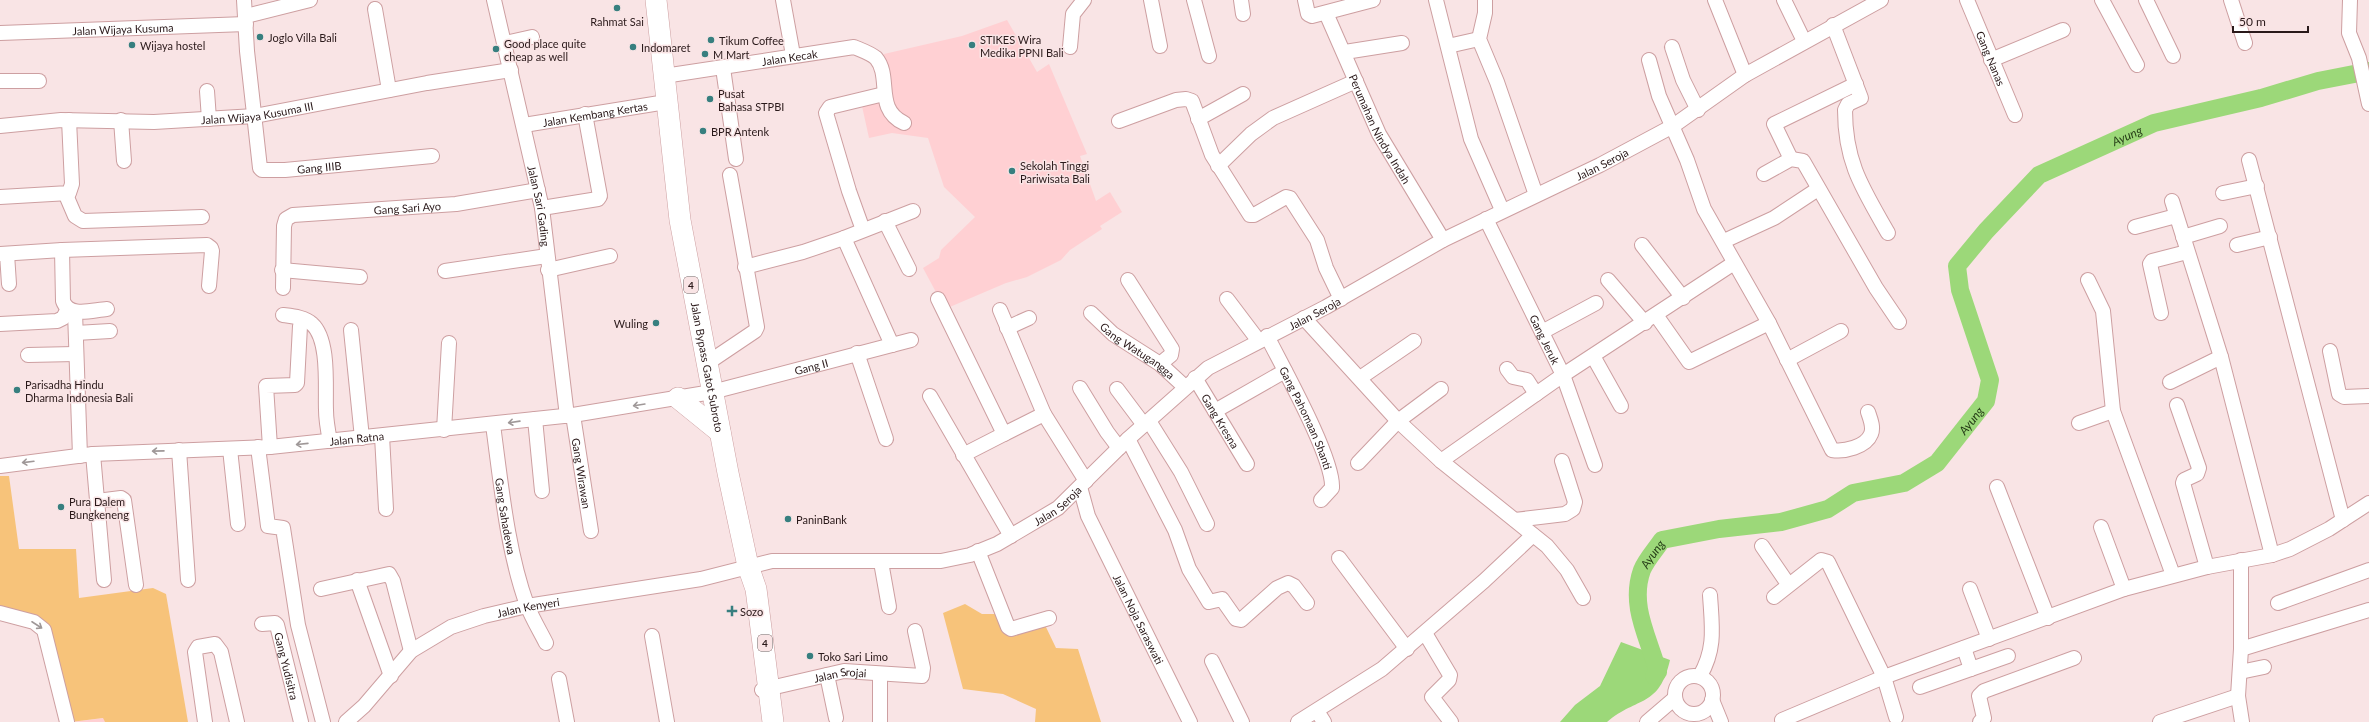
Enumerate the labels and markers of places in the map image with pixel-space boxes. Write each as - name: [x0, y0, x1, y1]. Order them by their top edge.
- marker: Rahmat Sai: [612, 3, 622, 13]
- place label: Rahmat Sai: [590, 15, 644, 28]
- place label: Joglo Villa Bali: [268, 31, 337, 44]
- marker: Joglo Villa Bali: [255, 32, 265, 42]
- place label: STIKES Wira Medika PPNI Bali: [980, 33, 1064, 59]
- place label: Tikum Coffee: [719, 34, 784, 47]
- marker: Tikum Coffee: [706, 35, 716, 45]
- place label: Good place quite cheap as well: [504, 37, 586, 63]
- place label: Wijaya hostel: [140, 39, 205, 52]
- marker: Wijaya hostel: [127, 40, 137, 50]
- marker: STIKES Wira Medika PPNI Bali: [967, 40, 977, 50]
- place label: Indomaret: [641, 41, 691, 54]
- marker: Indomaret: [628, 42, 638, 52]
- marker: Good place quite cheap as well: [491, 44, 501, 54]
- place label: M Mart: [713, 48, 750, 61]
- marker: M Mart: [700, 49, 710, 59]
- place label: Pusat Bahasa STPBI: [718, 87, 784, 113]
- marker: Pusat Bahasa STPBI: [705, 94, 715, 104]
- place label: BPR Antenk: [711, 125, 769, 138]
- marker: BPR Antenk: [698, 126, 708, 136]
- place label: Sekolah Tinggi Pariwisata Bali: [1020, 159, 1090, 185]
- marker: Sekolah Tinggi Pariwisata Bali: [1007, 166, 1017, 176]
- place label: Wuling: [614, 317, 648, 330]
- marker: Wuling: [651, 318, 661, 328]
- place label: Parisadha Hindu Dharma Indonesia Bali: [25, 378, 133, 404]
- marker: Parisadha Hindu Dharma Indonesia Bali: [12, 385, 22, 395]
- place label: Pura Dalem Bungkeneng: [69, 495, 129, 521]
- marker: Pura Dalem Bungkeneng: [56, 502, 66, 512]
- place label: PaninBank: [796, 513, 847, 526]
- marker: PaninBank: [783, 514, 793, 524]
- place label: Sozo: [740, 605, 763, 618]
- marker: Sozo: [727, 606, 737, 616]
- place label: Toko Sari Limo: [818, 650, 888, 663]
- marker: Toko Sari Limo: [805, 651, 815, 661]

